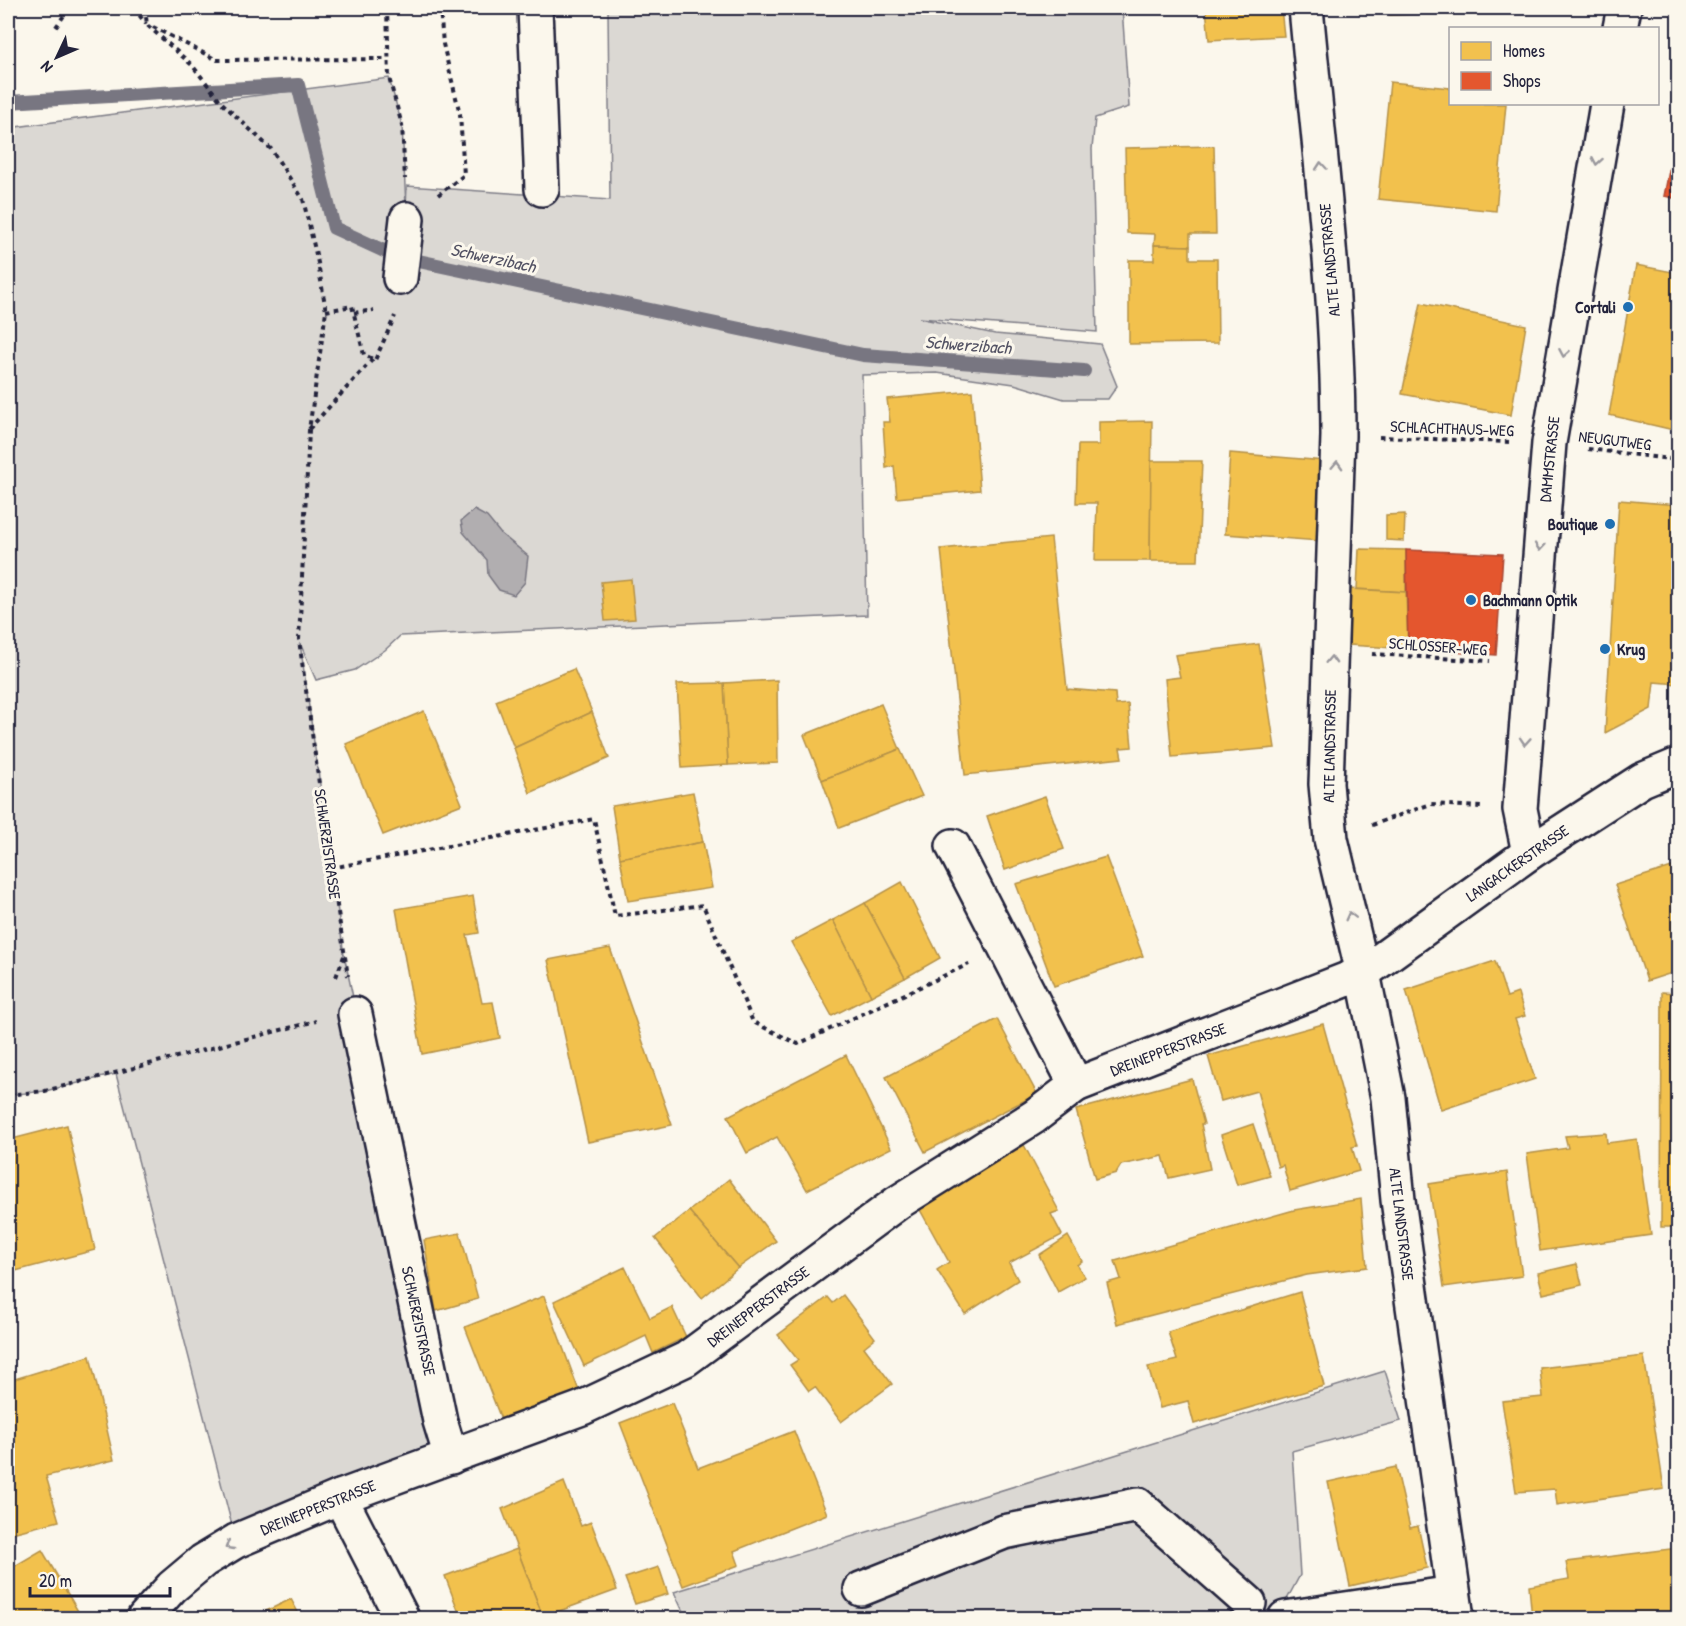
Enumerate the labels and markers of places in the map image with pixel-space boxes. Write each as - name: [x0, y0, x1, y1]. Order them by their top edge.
- place label: Cortali: [1575, 296, 1616, 318]
- marker: Cortali: [1621, 300, 1635, 314]
- place label: Boutique: [1548, 513, 1599, 536]
- marker: Boutique: [1603, 517, 1617, 531]
- place label: Bachmann Optik: [1483, 589, 1577, 612]
- marker: Bachmann Optik: [1464, 593, 1478, 607]
- place label: Krug: [1617, 638, 1645, 661]
- marker: Krug: [1598, 642, 1612, 656]

